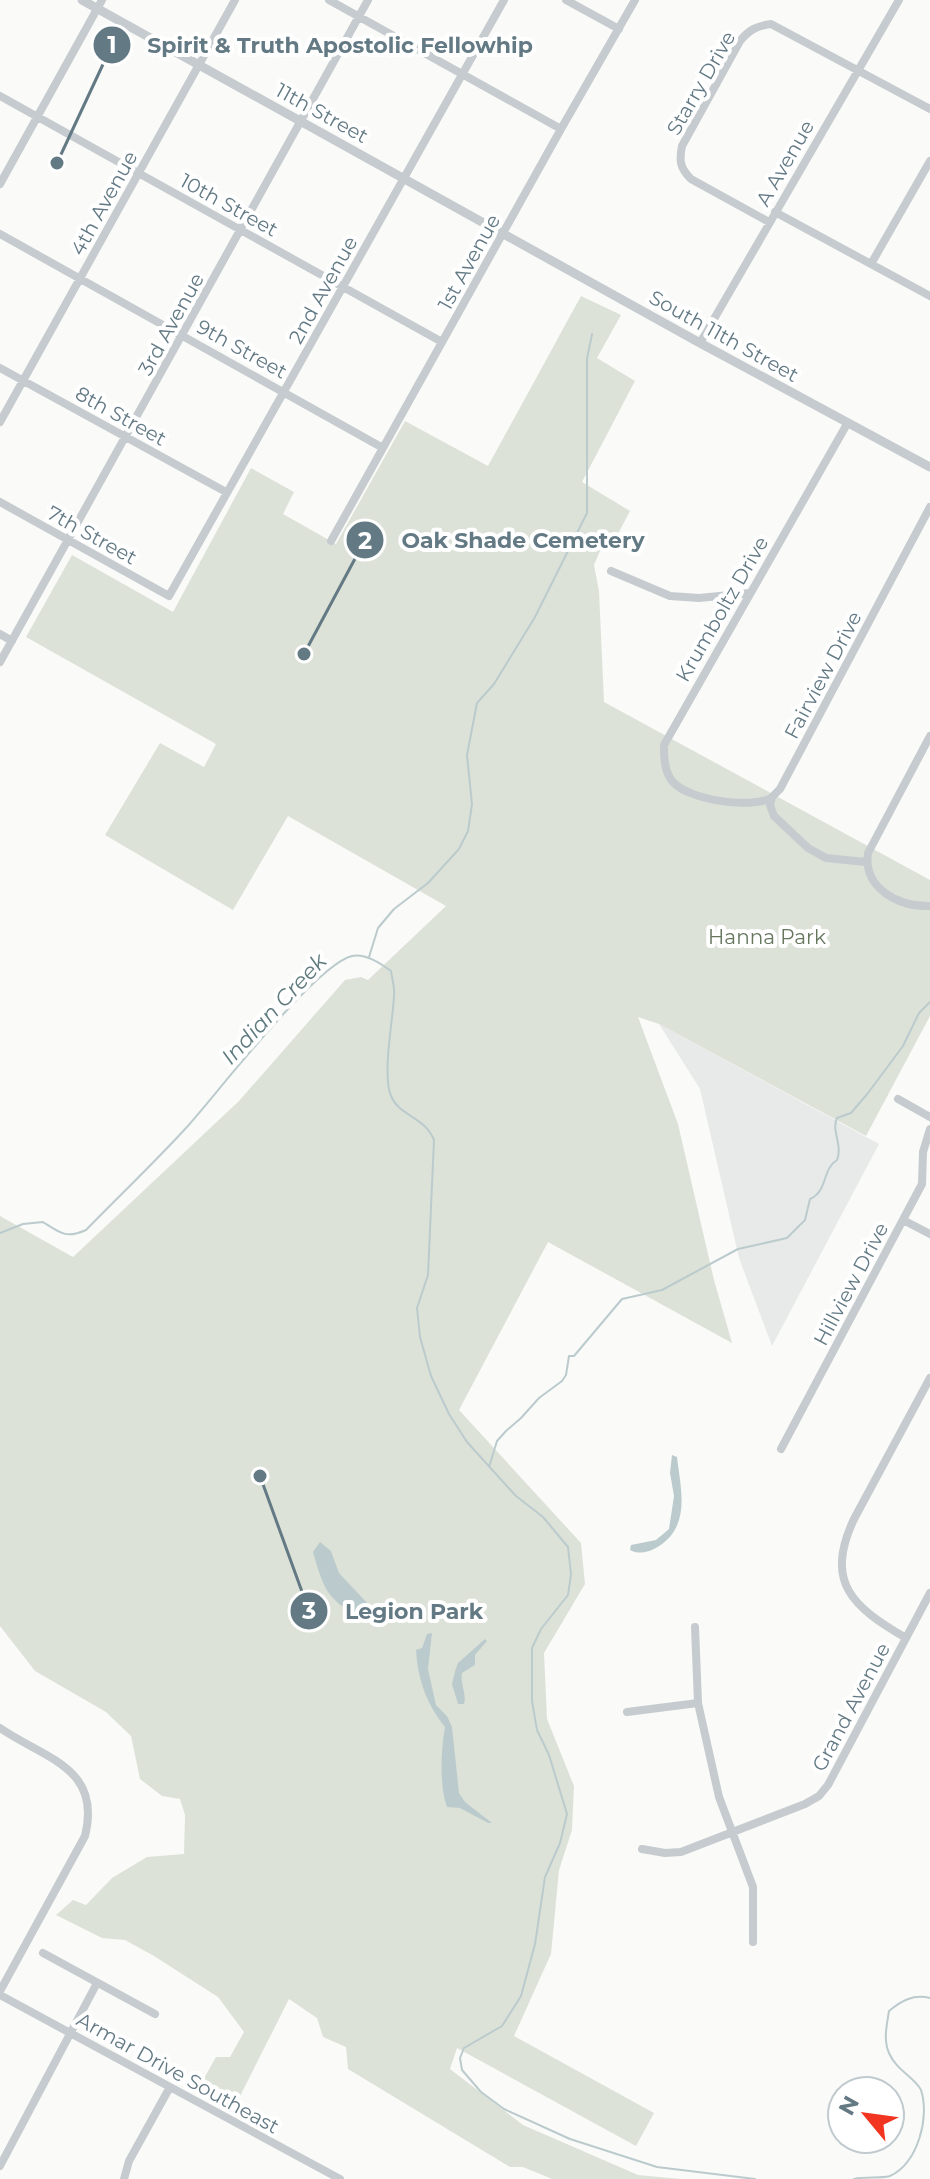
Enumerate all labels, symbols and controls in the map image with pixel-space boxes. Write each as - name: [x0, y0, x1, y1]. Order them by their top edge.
- callout: Spirit & Truth Apostolic Fellowhip: [92, 22, 549, 68]
- street label: Starry Drive: [662, 27, 740, 139]
- text: 1: [107, 30, 117, 59]
- text: Spirit & Truth Apostolic Fellowhip: [147, 32, 533, 59]
- street label: 11th Street: [272, 78, 372, 148]
- street label: A Avenue: [751, 116, 819, 210]
- street label: 4th Avenue: [65, 147, 143, 259]
- street label: 10th Street: [176, 168, 282, 242]
- street label: 1st Avenue: [433, 210, 505, 314]
- street label: 2nd Avenue: [284, 232, 362, 348]
- street label: 3rd Avenue: [133, 269, 209, 379]
- street label: South 11th Street: [645, 285, 803, 387]
- street label: 9th Street: [193, 314, 291, 384]
- street label: 8th Street: [71, 381, 171, 451]
- street label: 7th Street: [43, 501, 141, 569]
- callout: Oak Shade Cemetery: [345, 517, 660, 563]
- text: 2: [358, 526, 372, 555]
- text: Oak Shade Cemetery: [401, 527, 645, 554]
- street label: Krumboltz Drive: [671, 532, 773, 686]
- street label: Fairview Drive: [779, 607, 867, 743]
- park label: Hanna Park: [708, 925, 826, 949]
- water label: Indian Creek: [216, 947, 333, 1070]
- street label: Hillview Drive: [809, 1218, 893, 1350]
- callout: Legion Park: [289, 1588, 499, 1634]
- text: 3: [301, 1596, 316, 1625]
- text: Legion Park: [345, 1598, 484, 1625]
- street label: Grand Avenue: [807, 1639, 895, 1775]
- street label: Armar Drive Southeast: [73, 2007, 283, 2139]
- north arrow: [826, 2075, 906, 2155]
- text: N: [833, 2091, 865, 2120]

